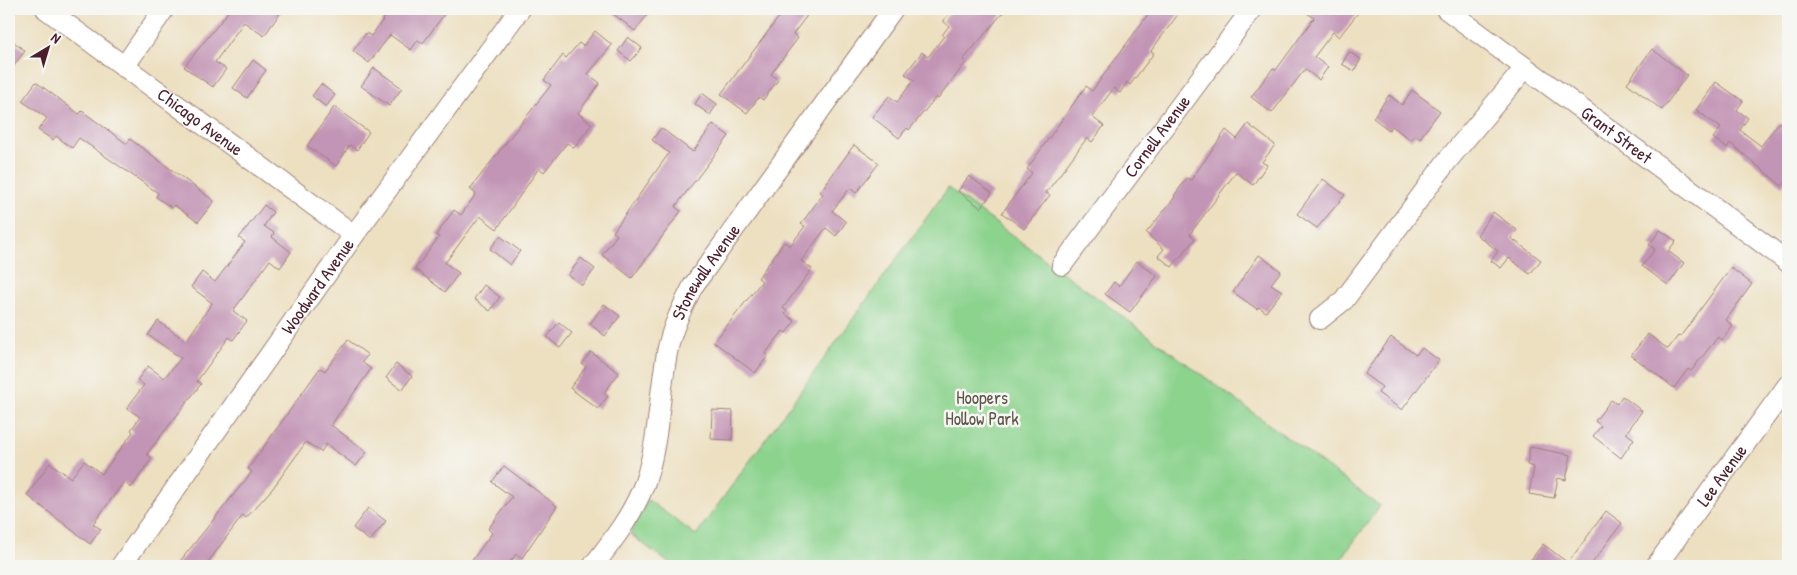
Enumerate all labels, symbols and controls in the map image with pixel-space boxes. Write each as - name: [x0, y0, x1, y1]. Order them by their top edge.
- north arrow: [22, 22, 72, 72]
- text: N: [48, 28, 66, 47]
- street label: Chicago Avenue: [152, 82, 248, 161]
- street label: Cornell Avenue: [1118, 90, 1196, 183]
- street label: Grant Street: [1576, 100, 1658, 170]
- street label: Stonewall Avenue: [665, 219, 746, 324]
- street label: Woodward Avenue: [275, 233, 360, 339]
- park label: Hoopers Hollow Park: [945, 385, 1019, 431]
- street label: Lee Avenue: [1691, 439, 1753, 511]

